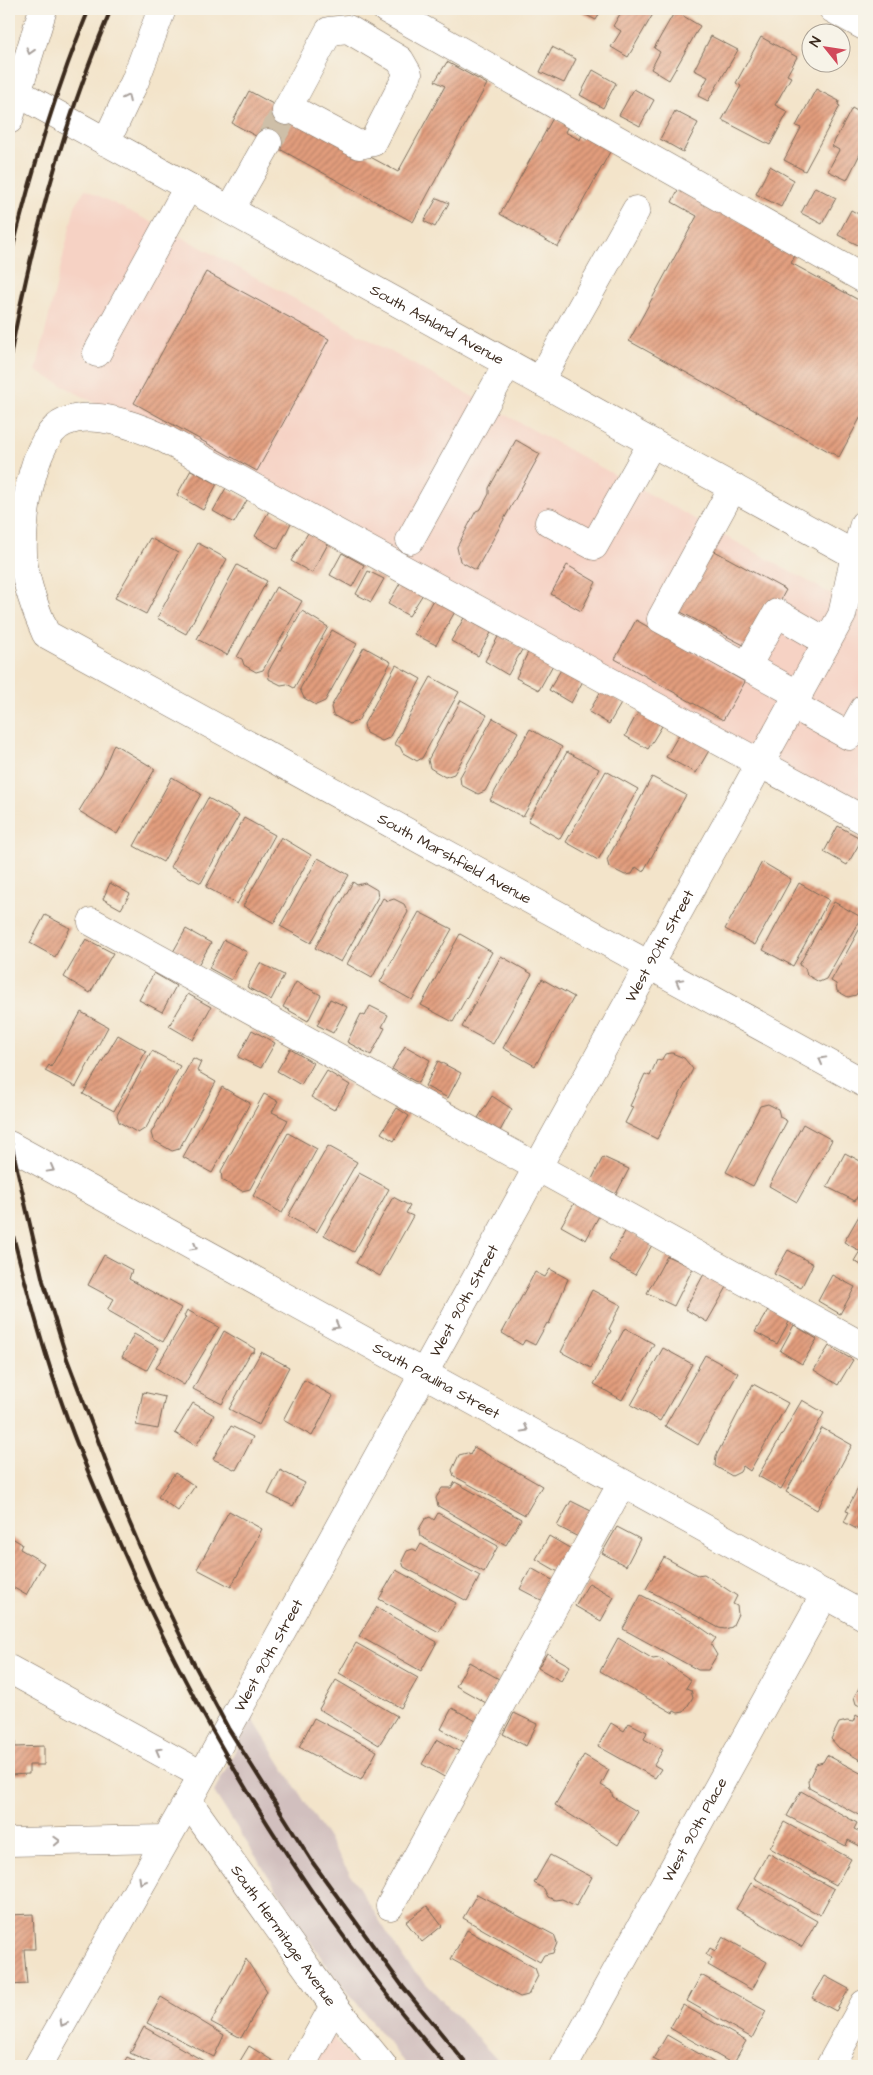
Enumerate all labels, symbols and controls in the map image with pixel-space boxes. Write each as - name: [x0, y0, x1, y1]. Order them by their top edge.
- north arrow: [800, 22, 850, 72]
- text: N: [805, 33, 827, 51]
- one-way arrow: [26, 46, 36, 55]
- one-way arrow: [121, 94, 131, 103]
- street label: South Ashland Avenue: [366, 279, 508, 370]
- street label: South Marshfield Avenue: [374, 808, 535, 910]
- street label: West 90th Street: [620, 886, 699, 1006]
- one-way arrow: [675, 978, 684, 988]
- one-way arrow: [818, 1056, 827, 1066]
- one-way arrow: [46, 1163, 55, 1173]
- one-way arrow: [188, 1241, 197, 1251]
- street label: West 90th Street: [425, 1241, 504, 1361]
- one-way arrow: [331, 1319, 340, 1329]
- street label: South Paulina Street: [369, 1337, 504, 1424]
- one-way arrow: [519, 1423, 528, 1433]
- street label: West 90th Street: [229, 1595, 308, 1716]
- one-way arrow: [156, 1748, 165, 1758]
- street label: West 90th Place: [658, 1774, 732, 1886]
- one-way arrow: [54, 1835, 62, 1846]
- street label: South Hermitage Avenue: [226, 1861, 341, 2011]
- one-way arrow: [139, 1876, 149, 1885]
- one-way arrow: [59, 2017, 69, 2026]

